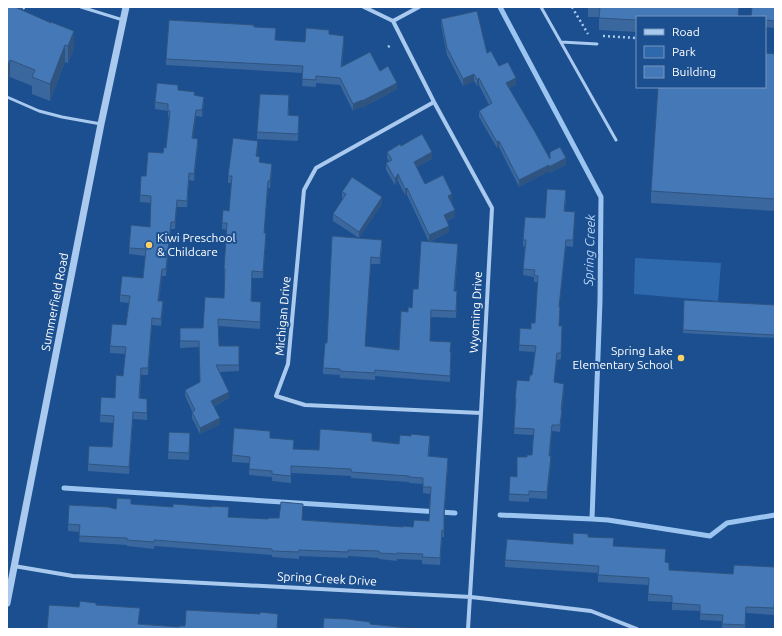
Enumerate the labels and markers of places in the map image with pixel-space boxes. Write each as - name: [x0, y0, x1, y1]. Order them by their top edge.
- place label: Kiwi Preschool & Childcare: [157, 231, 236, 258]
- marker: Kiwi Preschool & Childcare: [144, 240, 154, 250]
- place label: Spring Lake Elementary School: [573, 344, 673, 371]
- marker: Spring Lake Elementary School: [676, 353, 686, 363]

